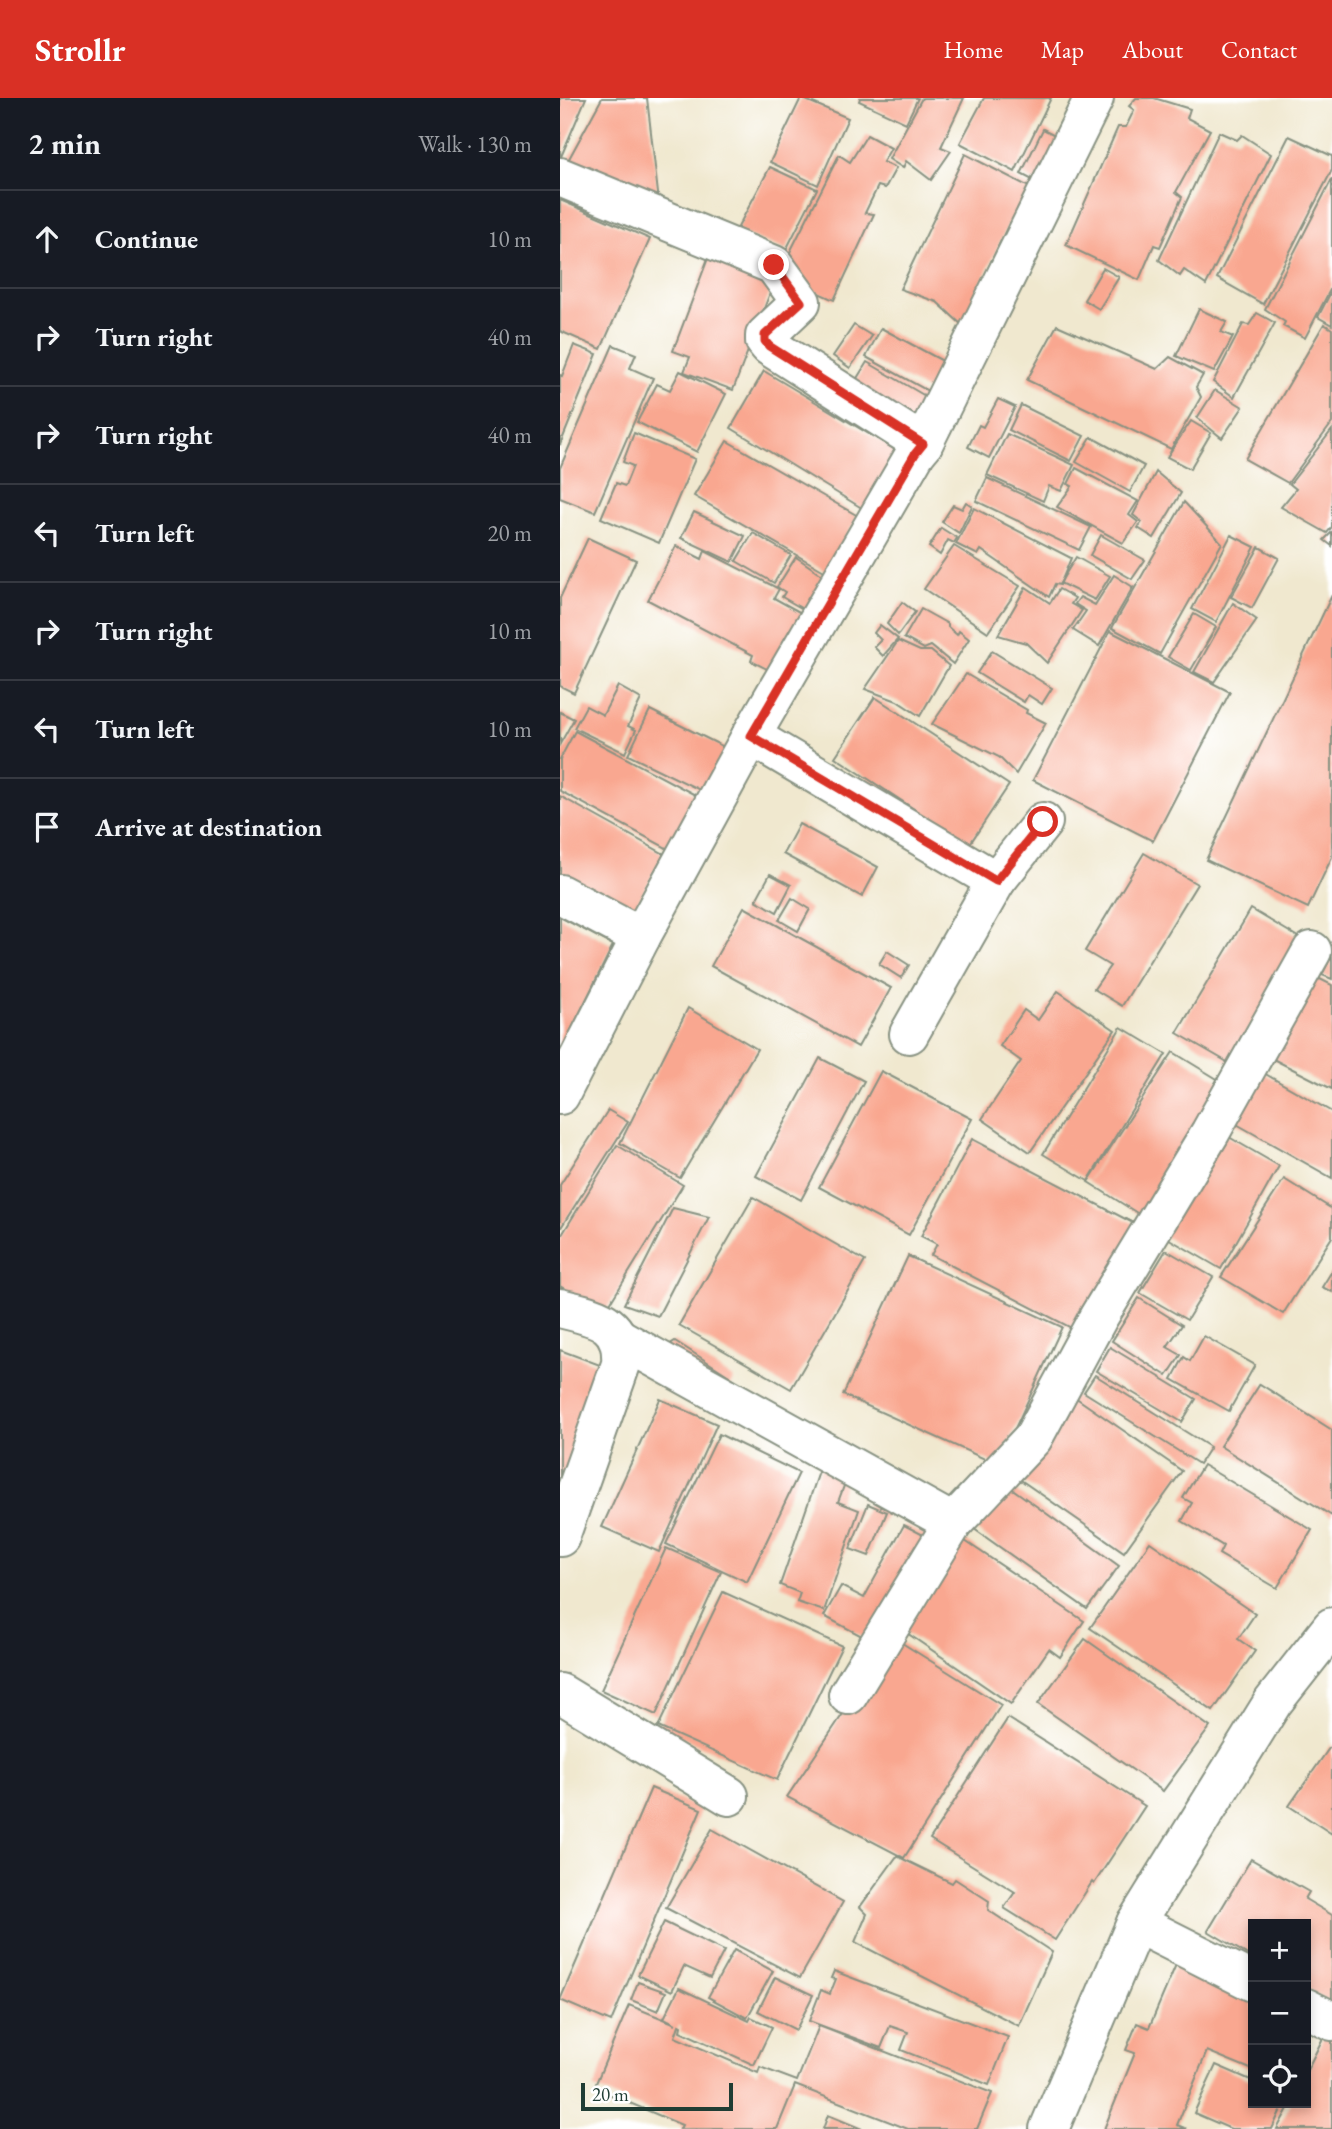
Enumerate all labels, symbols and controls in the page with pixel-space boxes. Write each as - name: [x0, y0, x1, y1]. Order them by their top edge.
- text: Strollr: [35, 28, 126, 71]
- text: Home: [943, 34, 1003, 65]
- text: Map: [1041, 34, 1084, 65]
- text: About: [1122, 34, 1183, 65]
- text: Contact: [1221, 34, 1297, 65]
- text: 2 min: [28, 124, 101, 163]
- text: Walk · 130 m: [418, 129, 532, 159]
- icon: ahead: [28, 220, 66, 258]
- text: Continue: [95, 222, 198, 256]
- text: 10 m: [487, 224, 532, 254]
- route end: [758, 249, 789, 280]
- icon: right: [28, 318, 66, 356]
- text: Turn right: [95, 320, 213, 354]
- text: 40 m: [487, 322, 532, 352]
- icon: right: [28, 416, 66, 454]
- text: Turn right: [95, 418, 213, 452]
- text: 40 m: [487, 420, 532, 450]
- icon: left: [28, 514, 66, 552]
- text: Turn left: [95, 516, 194, 550]
- text: 20 m: [487, 518, 532, 548]
- icon: right: [28, 612, 66, 650]
- text: Turn right: [95, 614, 213, 648]
- text: 10 m: [487, 616, 532, 646]
- icon: left: [28, 710, 66, 748]
- text: Turn left: [95, 712, 194, 746]
- text: 10 m: [487, 714, 532, 744]
- route start: [1027, 806, 1058, 837]
- icon: arrive: [28, 808, 66, 846]
- text: Arrive at destination: [95, 810, 322, 844]
- map controls: [1248, 1919, 1311, 2108]
- button: +: [1248, 1919, 1311, 1982]
- button: −: [1248, 1982, 1311, 2045]
- button: locate: [1248, 2045, 1311, 2108]
- scale bar: [581, 2080, 733, 2112]
- text: 20 m: [592, 2082, 629, 2107]

